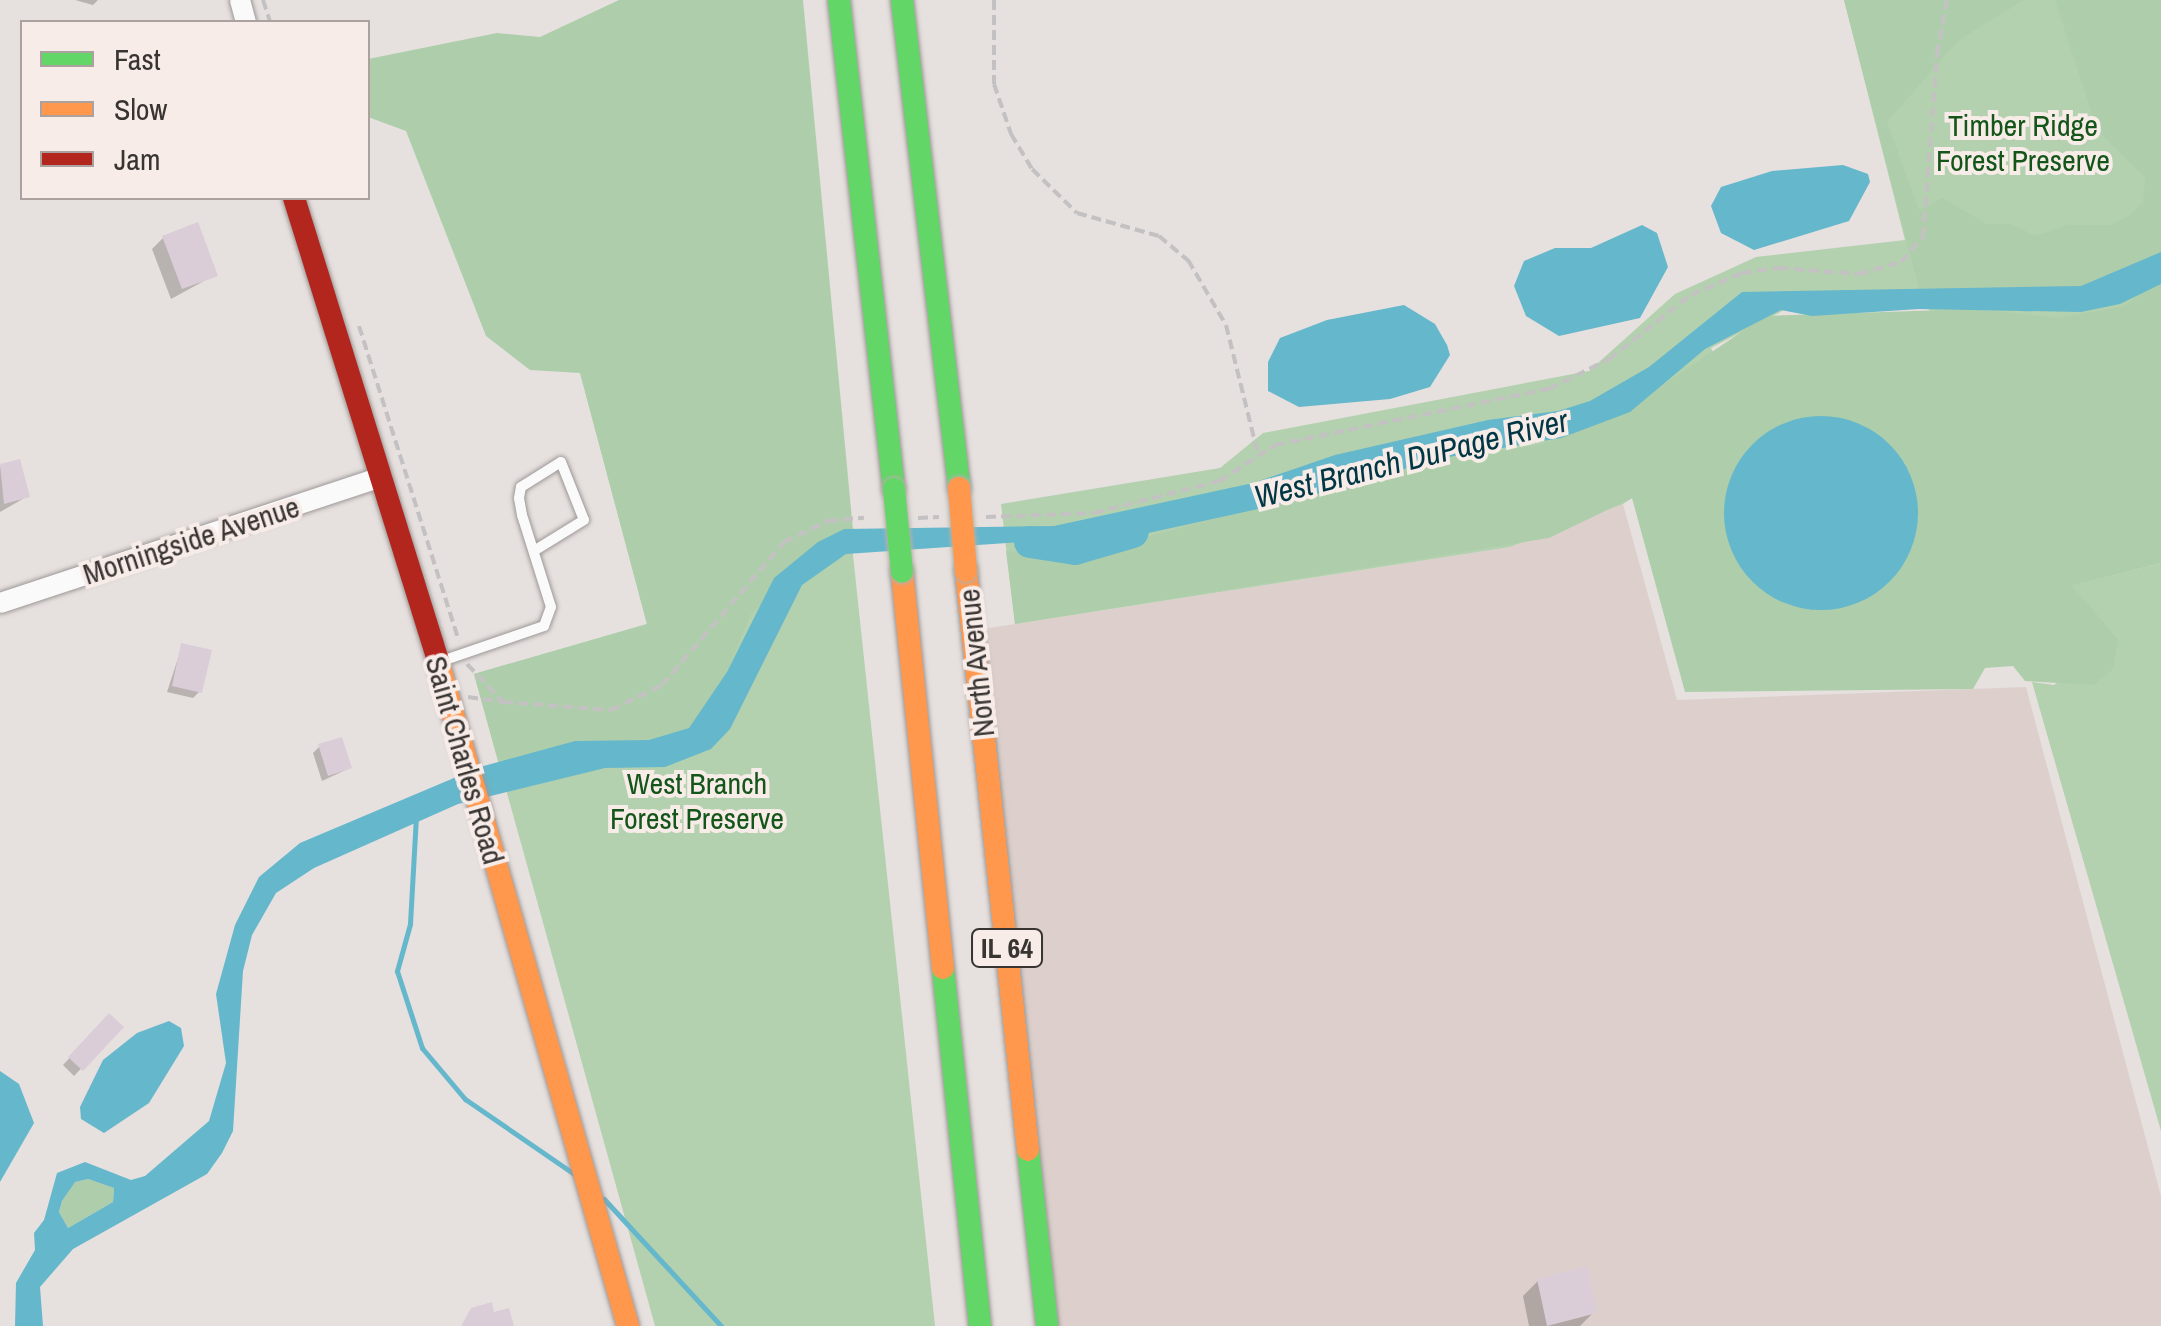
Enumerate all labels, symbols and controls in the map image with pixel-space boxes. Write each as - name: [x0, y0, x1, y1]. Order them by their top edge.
- legend: [20, 20, 370, 200]
- text: Fast: [114, 39, 161, 79]
- text: Slow: [114, 89, 167, 129]
- park label: Timber Ridge Forest Preserve: [1936, 107, 2110, 178]
- text: Jam: [114, 139, 160, 179]
- water label: West Branch DuPage River: [1250, 401, 1572, 517]
- street label: Morningside Avenue: [78, 488, 304, 592]
- street label: North Avenue: [950, 587, 1002, 739]
- street label: Saint Charles Road: [418, 652, 512, 868]
- park label: West Branch Forest Preserve: [610, 765, 784, 836]
- road number: IL 64: [970, 925, 1044, 971]

